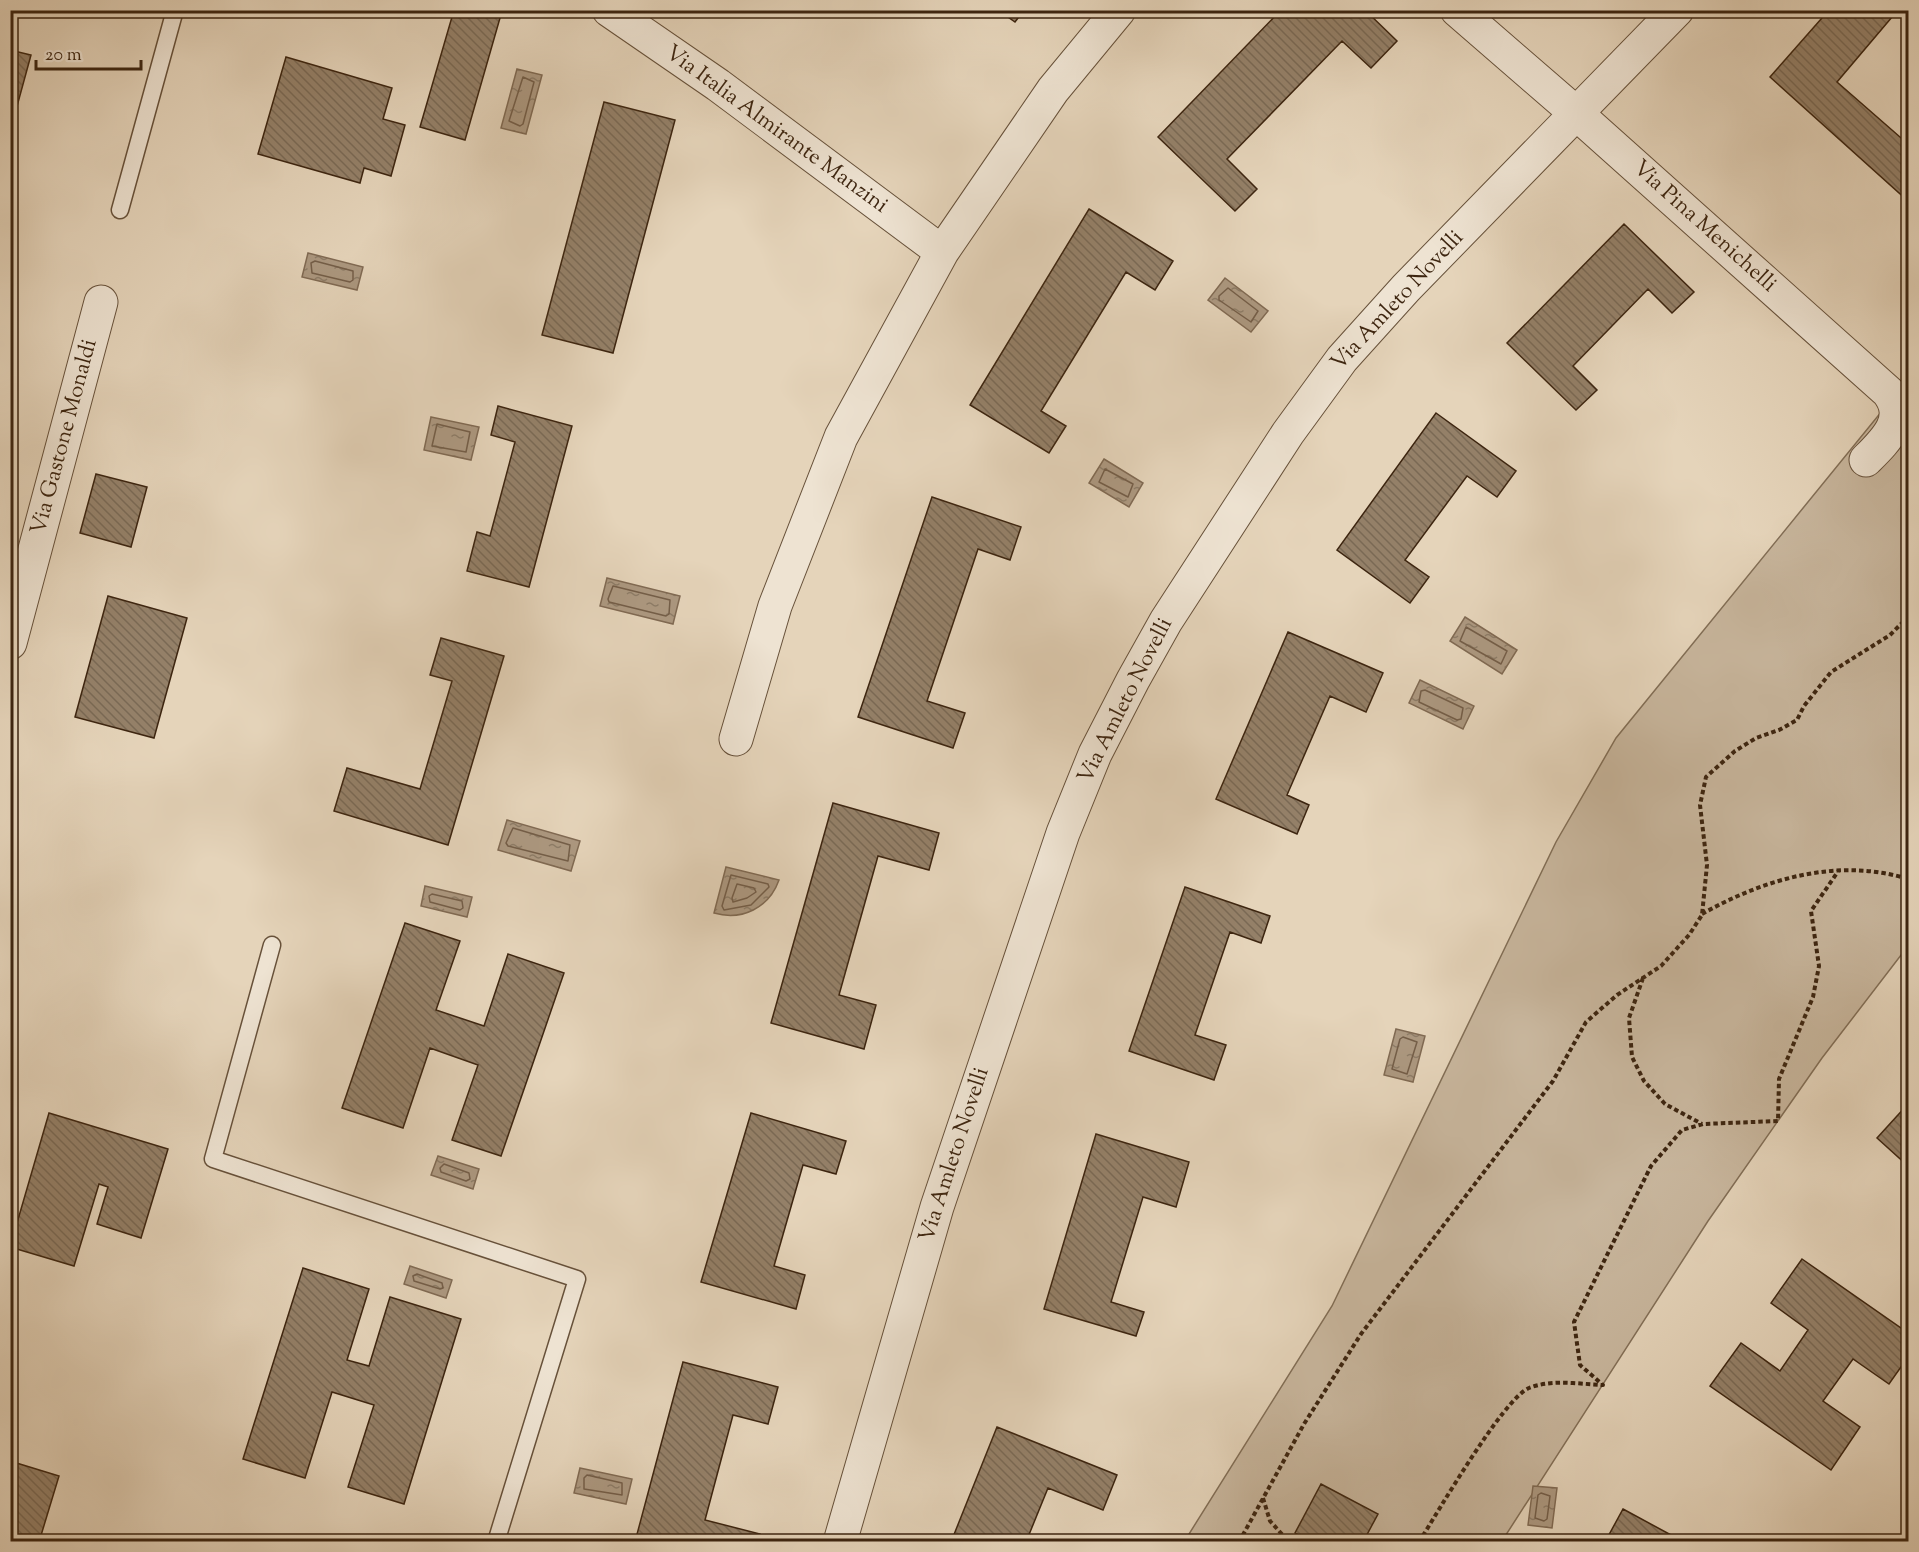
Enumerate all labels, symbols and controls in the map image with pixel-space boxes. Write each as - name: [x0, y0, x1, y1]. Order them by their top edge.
- scale bar: [36, 33, 141, 71]
- street label: Via Italia Almirante Manzini: [658, 38, 894, 222]
- text: 20 m: [45, 43, 82, 69]
- street label: Via Pina Menichelli: [1625, 153, 1783, 301]
- street label: Via Amleto Novelli: [1324, 224, 1472, 378]
- street label: Via Gastone Monaldi: [23, 336, 107, 538]
- street label: Via Amleto Novelli: [1070, 613, 1182, 789]
- street label: Via Amleto Novelli: [912, 1063, 998, 1247]

